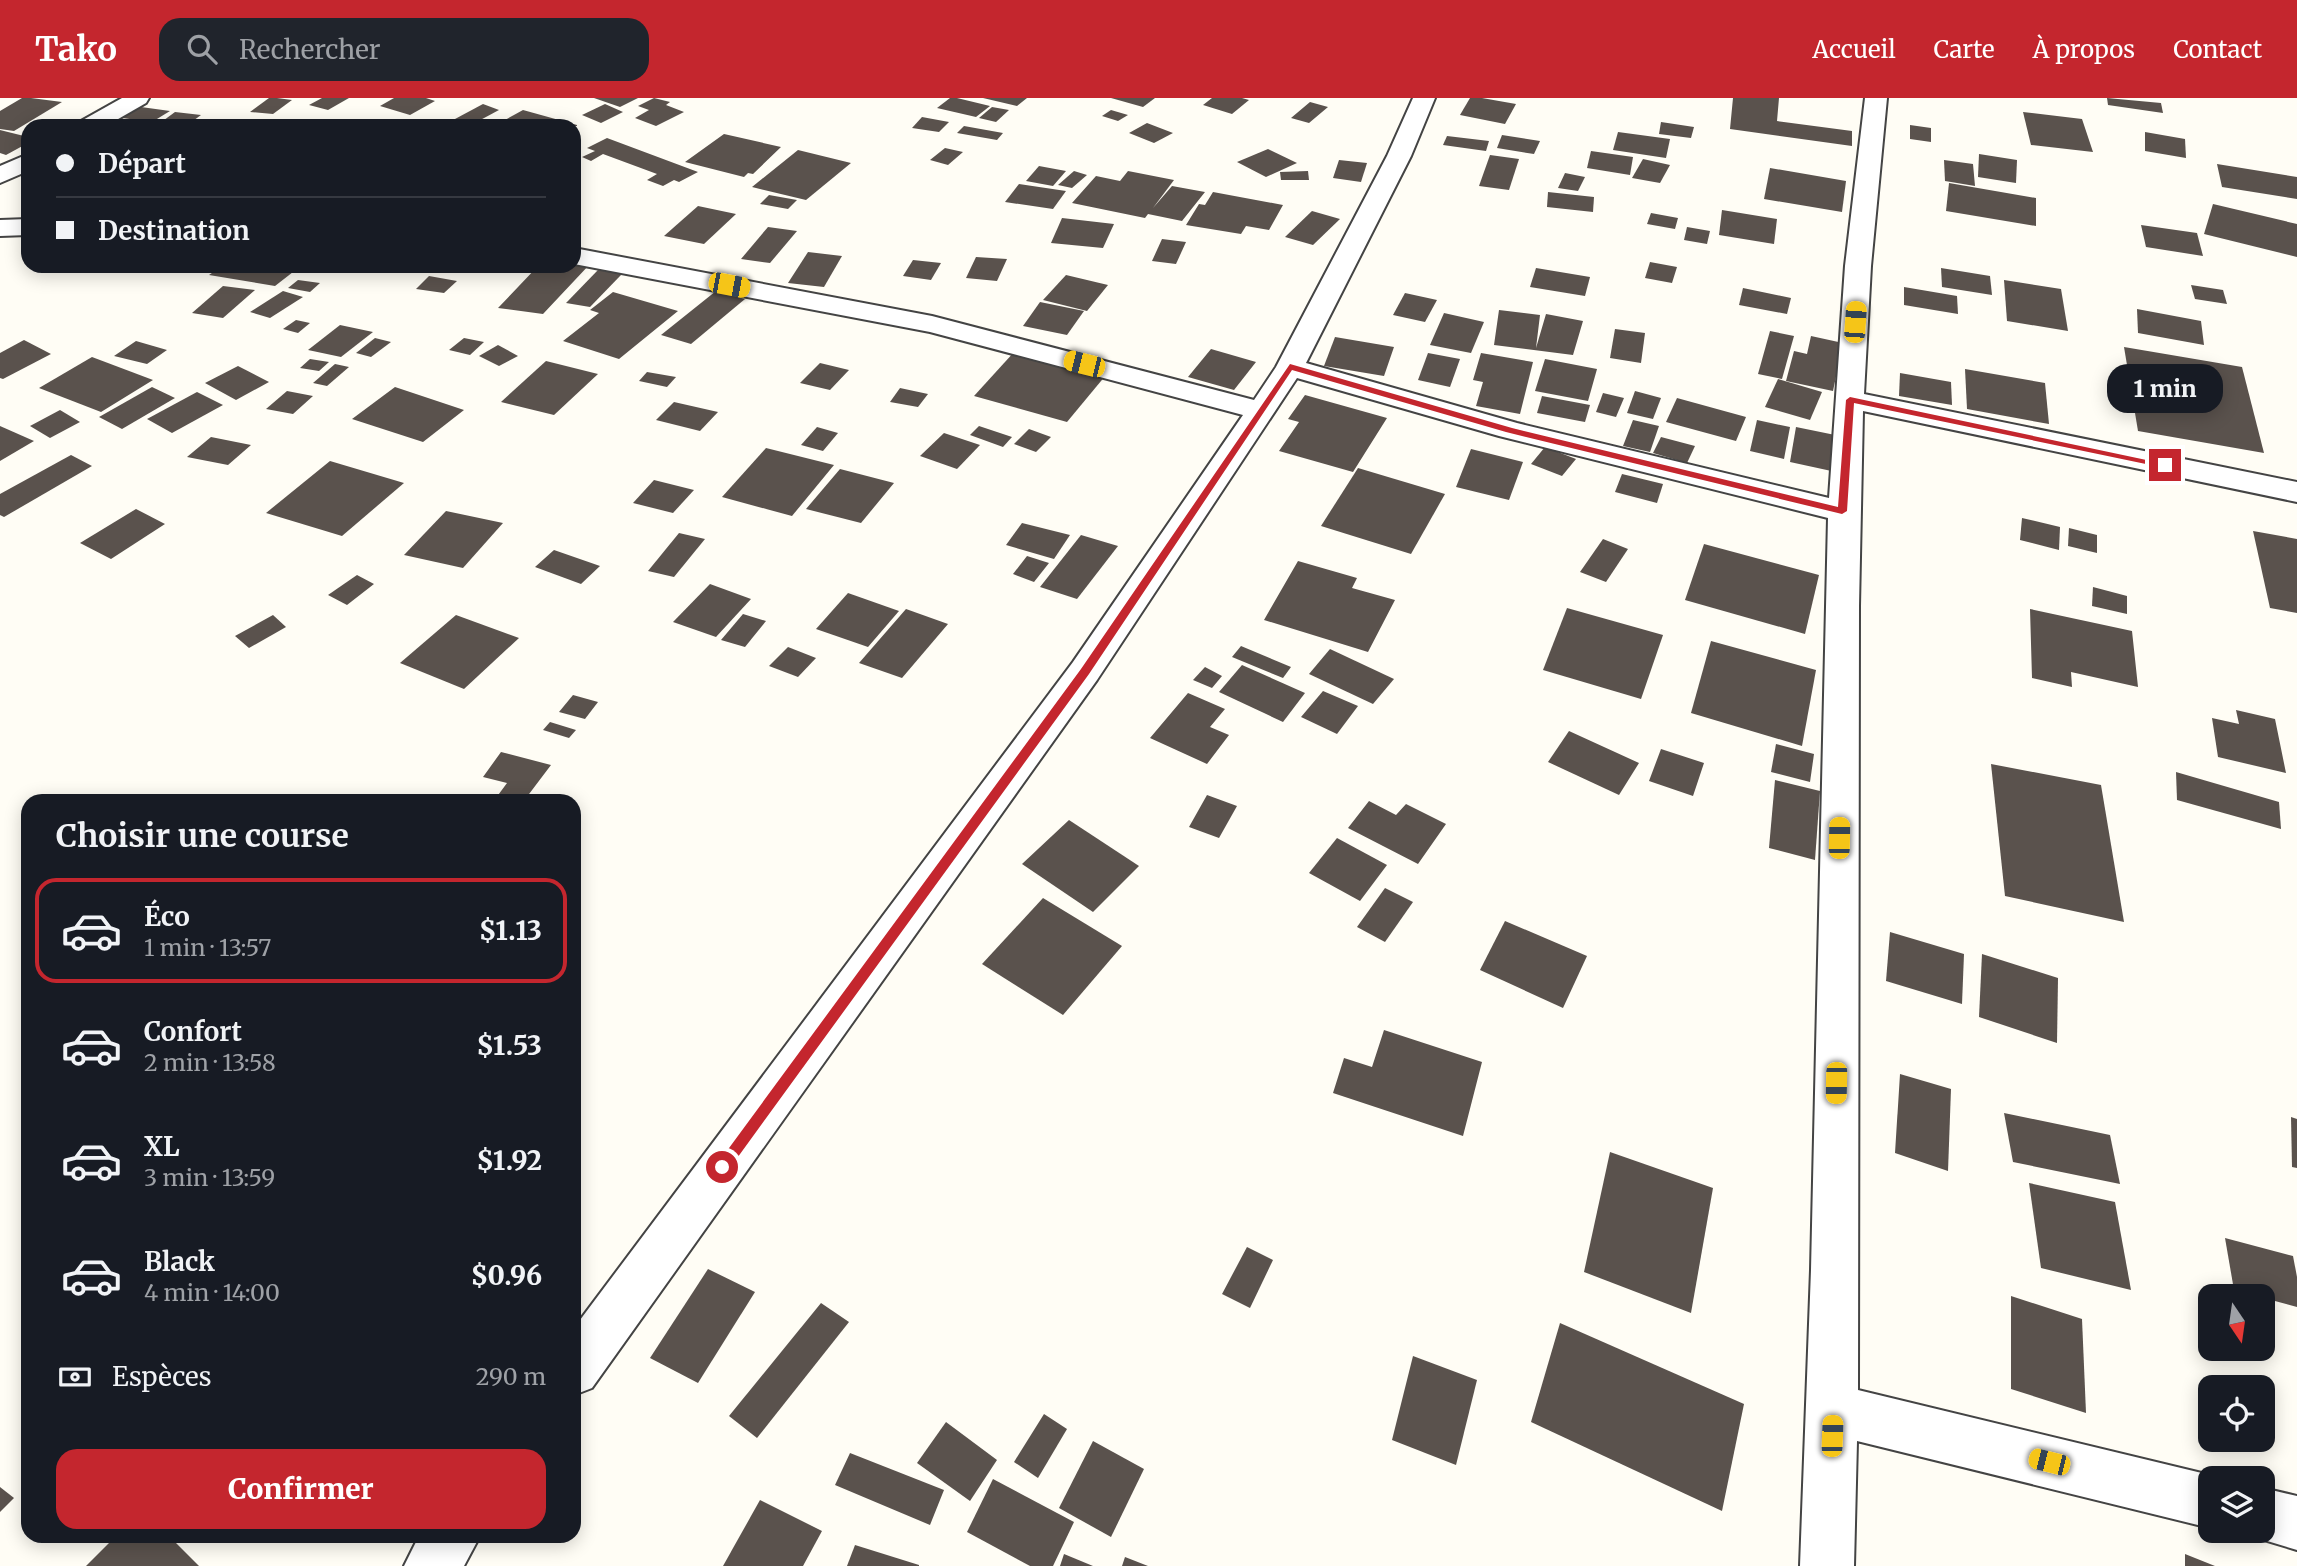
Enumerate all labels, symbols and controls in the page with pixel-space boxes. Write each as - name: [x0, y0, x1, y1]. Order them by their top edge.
- search box: [159, 18, 649, 81]
- text: Tako: [35, 29, 117, 70]
- icon: search: [183, 30, 221, 68]
- text: Rechercher: [239, 33, 380, 66]
- text: Accueil: [1812, 34, 1896, 65]
- text: Carte: [1934, 34, 1995, 65]
- text: À propos: [2033, 34, 2135, 65]
- text: Contact: [2173, 34, 2262, 65]
- text: Départ: [98, 147, 186, 180]
- text: Destination: [98, 214, 250, 247]
- car: [707, 271, 752, 299]
- car: [1844, 300, 1867, 344]
- car: [1062, 349, 1107, 379]
- callout: 1 min: [2107, 364, 2223, 412]
- text: 1 min: [2133, 374, 2197, 403]
- route end: [2149, 449, 2181, 481]
- text: Choisir une course: [56, 816, 349, 856]
- car: [1829, 817, 1850, 859]
- icon: car: [60, 899, 123, 962]
- text: Éco: [144, 900, 190, 933]
- text: $1.13: [479, 914, 542, 947]
- text: 1 min · 13:57: [144, 933, 271, 962]
- icon: car: [60, 1014, 123, 1077]
- text: Confort: [144, 1015, 242, 1048]
- text: $1.53: [477, 1029, 542, 1062]
- text: 2 min · 13:58: [144, 1048, 276, 1077]
- car: [1826, 1062, 1847, 1104]
- icon: car: [60, 1129, 123, 1192]
- text: XL: [144, 1130, 180, 1163]
- text: $1.92: [477, 1144, 542, 1177]
- route start: [706, 1151, 738, 1183]
- text: 3 min · 13:59: [144, 1163, 275, 1192]
- icon: car: [60, 1244, 123, 1307]
- text: Black: [144, 1245, 215, 1278]
- text: $0.96: [471, 1259, 542, 1292]
- text: 4 min · 14:00: [144, 1278, 280, 1307]
- north arrow: [2198, 1284, 2275, 1362]
- map controls: [2198, 1284, 2275, 1543]
- icon: cash: [56, 1358, 94, 1396]
- text: Espèces: [112, 1360, 212, 1393]
- text: 290 m: [476, 1362, 546, 1391]
- button: locate: [2198, 1375, 2275, 1452]
- car: [1821, 1415, 1844, 1457]
- car: [2027, 1447, 2072, 1477]
- button: Confirmer: [56, 1449, 546, 1529]
- button: layers: [2198, 1466, 2275, 1543]

